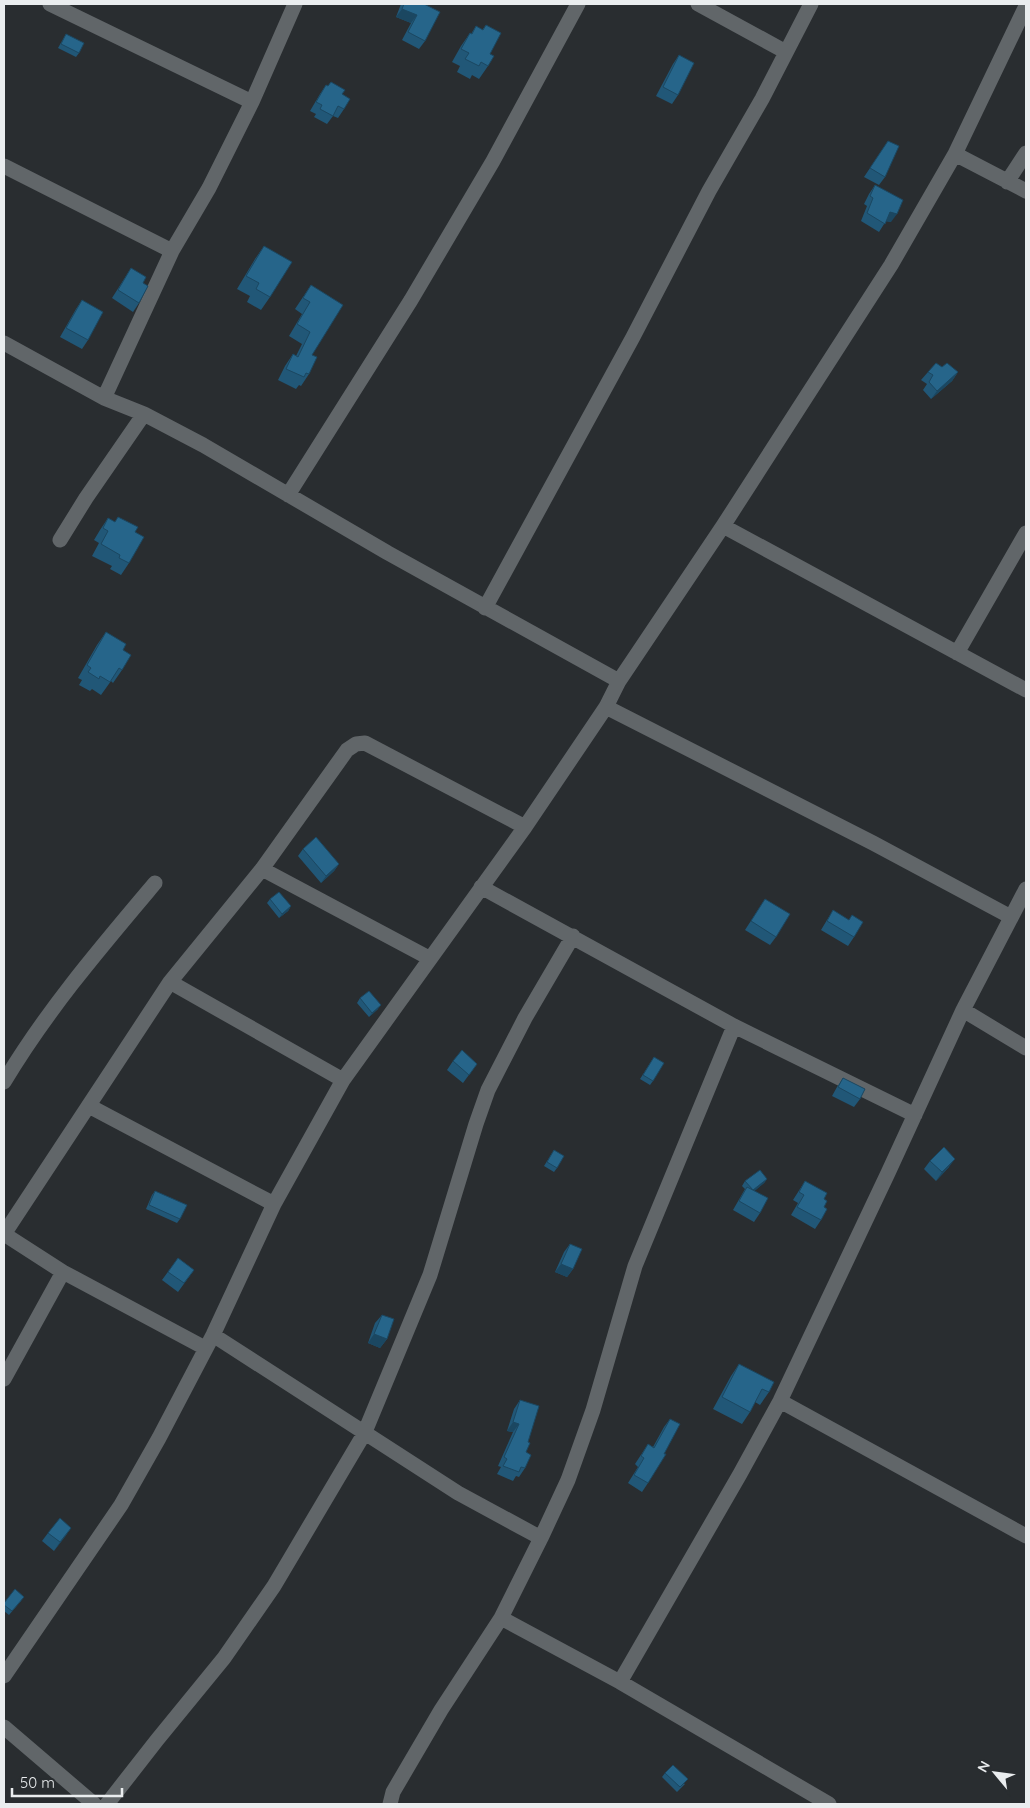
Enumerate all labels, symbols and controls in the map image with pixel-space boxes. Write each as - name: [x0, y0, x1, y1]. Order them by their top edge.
- north arrow: [970, 1748, 1020, 1798]
- text: N: [973, 1758, 994, 1776]
- scale bar: [12, 1766, 122, 1798]
- text: 50 m: [20, 1773, 55, 1792]

